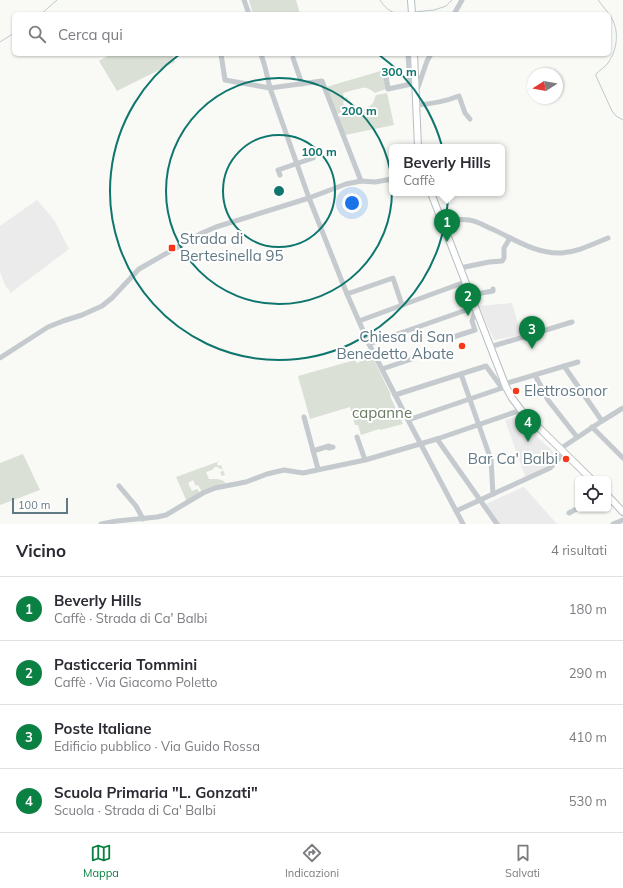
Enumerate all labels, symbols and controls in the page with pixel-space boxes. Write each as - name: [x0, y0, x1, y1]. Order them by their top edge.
- search box: [12, 12, 611, 56]
- icon: search: [26, 23, 48, 45]
- text: Cerca qui: [58, 25, 123, 44]
- text: 300 m: [381, 64, 417, 79]
- north arrow: [527, 68, 563, 104]
- text: 200 m: [341, 103, 377, 118]
- text: 100 m: [301, 144, 337, 159]
- popup: [389, 144, 505, 196]
- text: Beverly Hills: [403, 153, 491, 172]
- text: Caffè: [403, 172, 435, 188]
- centre of rings: [272, 184, 286, 198]
- your location: [342, 193, 362, 213]
- pin: 1: [434, 209, 460, 242]
- place label: Strada di Bertesinella 95: [180, 229, 284, 265]
- marker: Strada di Bertesinella 95: [167, 243, 177, 253]
- pin: 2: [455, 283, 481, 316]
- pin: 3: [519, 316, 545, 349]
- place label: Chiesa di San Benedetto Abate: [336, 327, 454, 363]
- marker: Chiesa di San Benedetto Abate: [457, 341, 467, 351]
- place label: Elettrosonor: [524, 381, 608, 400]
- marker: Elettrosonor: [511, 386, 521, 396]
- park label: capanne: [352, 403, 412, 422]
- pin: 4: [515, 409, 541, 442]
- place label: Bar Ca' Balbi: [468, 449, 558, 468]
- marker: Bar Ca' Balbi: [561, 454, 571, 464]
- map controls: [575, 476, 611, 512]
- button: locate: [575, 476, 611, 512]
- scale bar: [12, 496, 68, 515]
- text: 100 m: [18, 498, 50, 512]
- text: Vicino: [16, 540, 66, 561]
- text: 4 risultati: [551, 542, 607, 558]
- text: Beverly Hills: [54, 591, 142, 610]
- text: 1: [25, 601, 33, 617]
- text: 180 m: [569, 601, 607, 617]
- text: Caffè · Strada di Ca' Balbi: [54, 610, 207, 626]
- text: Pasticceria Tommini: [54, 655, 197, 674]
- text: 2: [25, 665, 33, 681]
- text: 290 m: [569, 665, 607, 681]
- text: Caffè · Via Giacomo Poletto: [54, 674, 218, 690]
- text: Poste Italiane: [54, 719, 152, 738]
- text: 3: [25, 729, 33, 745]
- text: 410 m: [569, 729, 607, 745]
- text: Edificio pubblico · Via Guido Rossa: [54, 738, 260, 754]
- text: Scuola Primaria "L. Gonzati": [54, 783, 258, 802]
- text: 4: [25, 793, 33, 809]
- text: 530 m: [569, 793, 607, 809]
- text: Scuola · Strada di Ca' Balbi: [54, 802, 216, 818]
- tab: Mappa: [83, 842, 119, 880]
- tab: Indicazioni: [285, 842, 339, 880]
- tab: Salvati: [505, 842, 540, 880]

